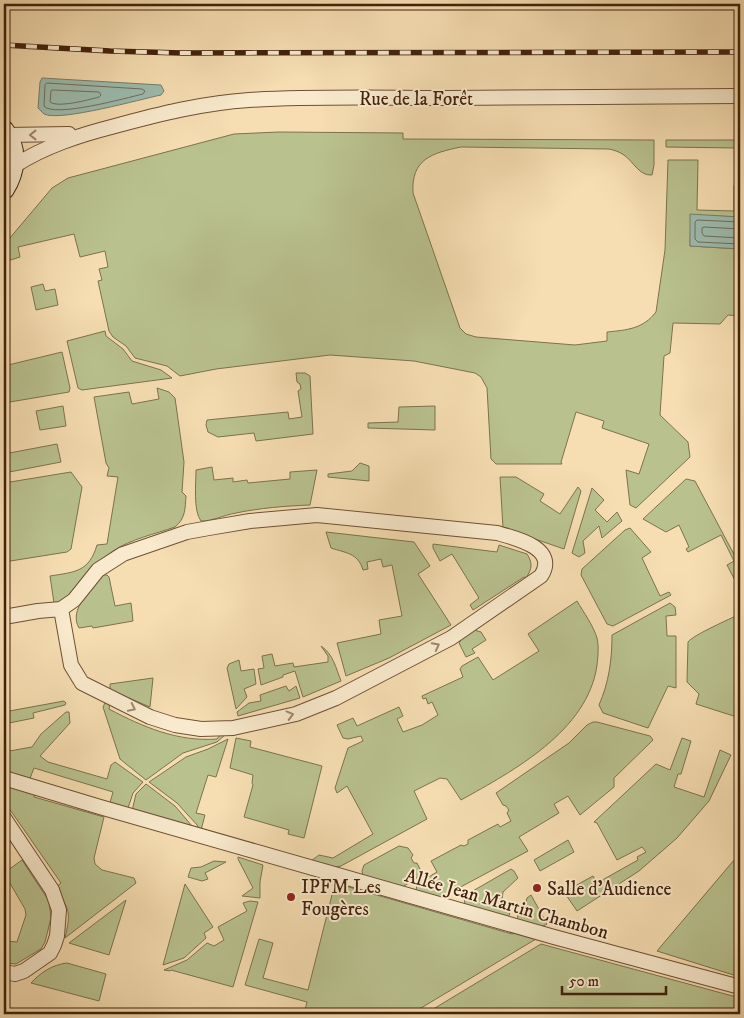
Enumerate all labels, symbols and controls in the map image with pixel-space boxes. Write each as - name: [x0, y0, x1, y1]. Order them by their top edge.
- street label: Rue de la Forêt: [359, 88, 473, 111]
- one-way arrow: [29, 130, 37, 140]
- one-way arrow: [431, 642, 440, 652]
- one-way arrow: [127, 702, 136, 712]
- one-way arrow: [285, 710, 294, 721]
- street label: Allée Jean Martin Chambon: [402, 864, 611, 945]
- place label: IPFM Les Fougères: [301, 876, 381, 921]
- place label: Salle d'Audience: [547, 878, 672, 901]
- marker: Salle d'Audience: [531, 882, 543, 894]
- marker: IPFM Les Fougères: [285, 891, 297, 903]
- scale bar: [562, 963, 665, 995]
- text: 50 m: [569, 972, 599, 991]

